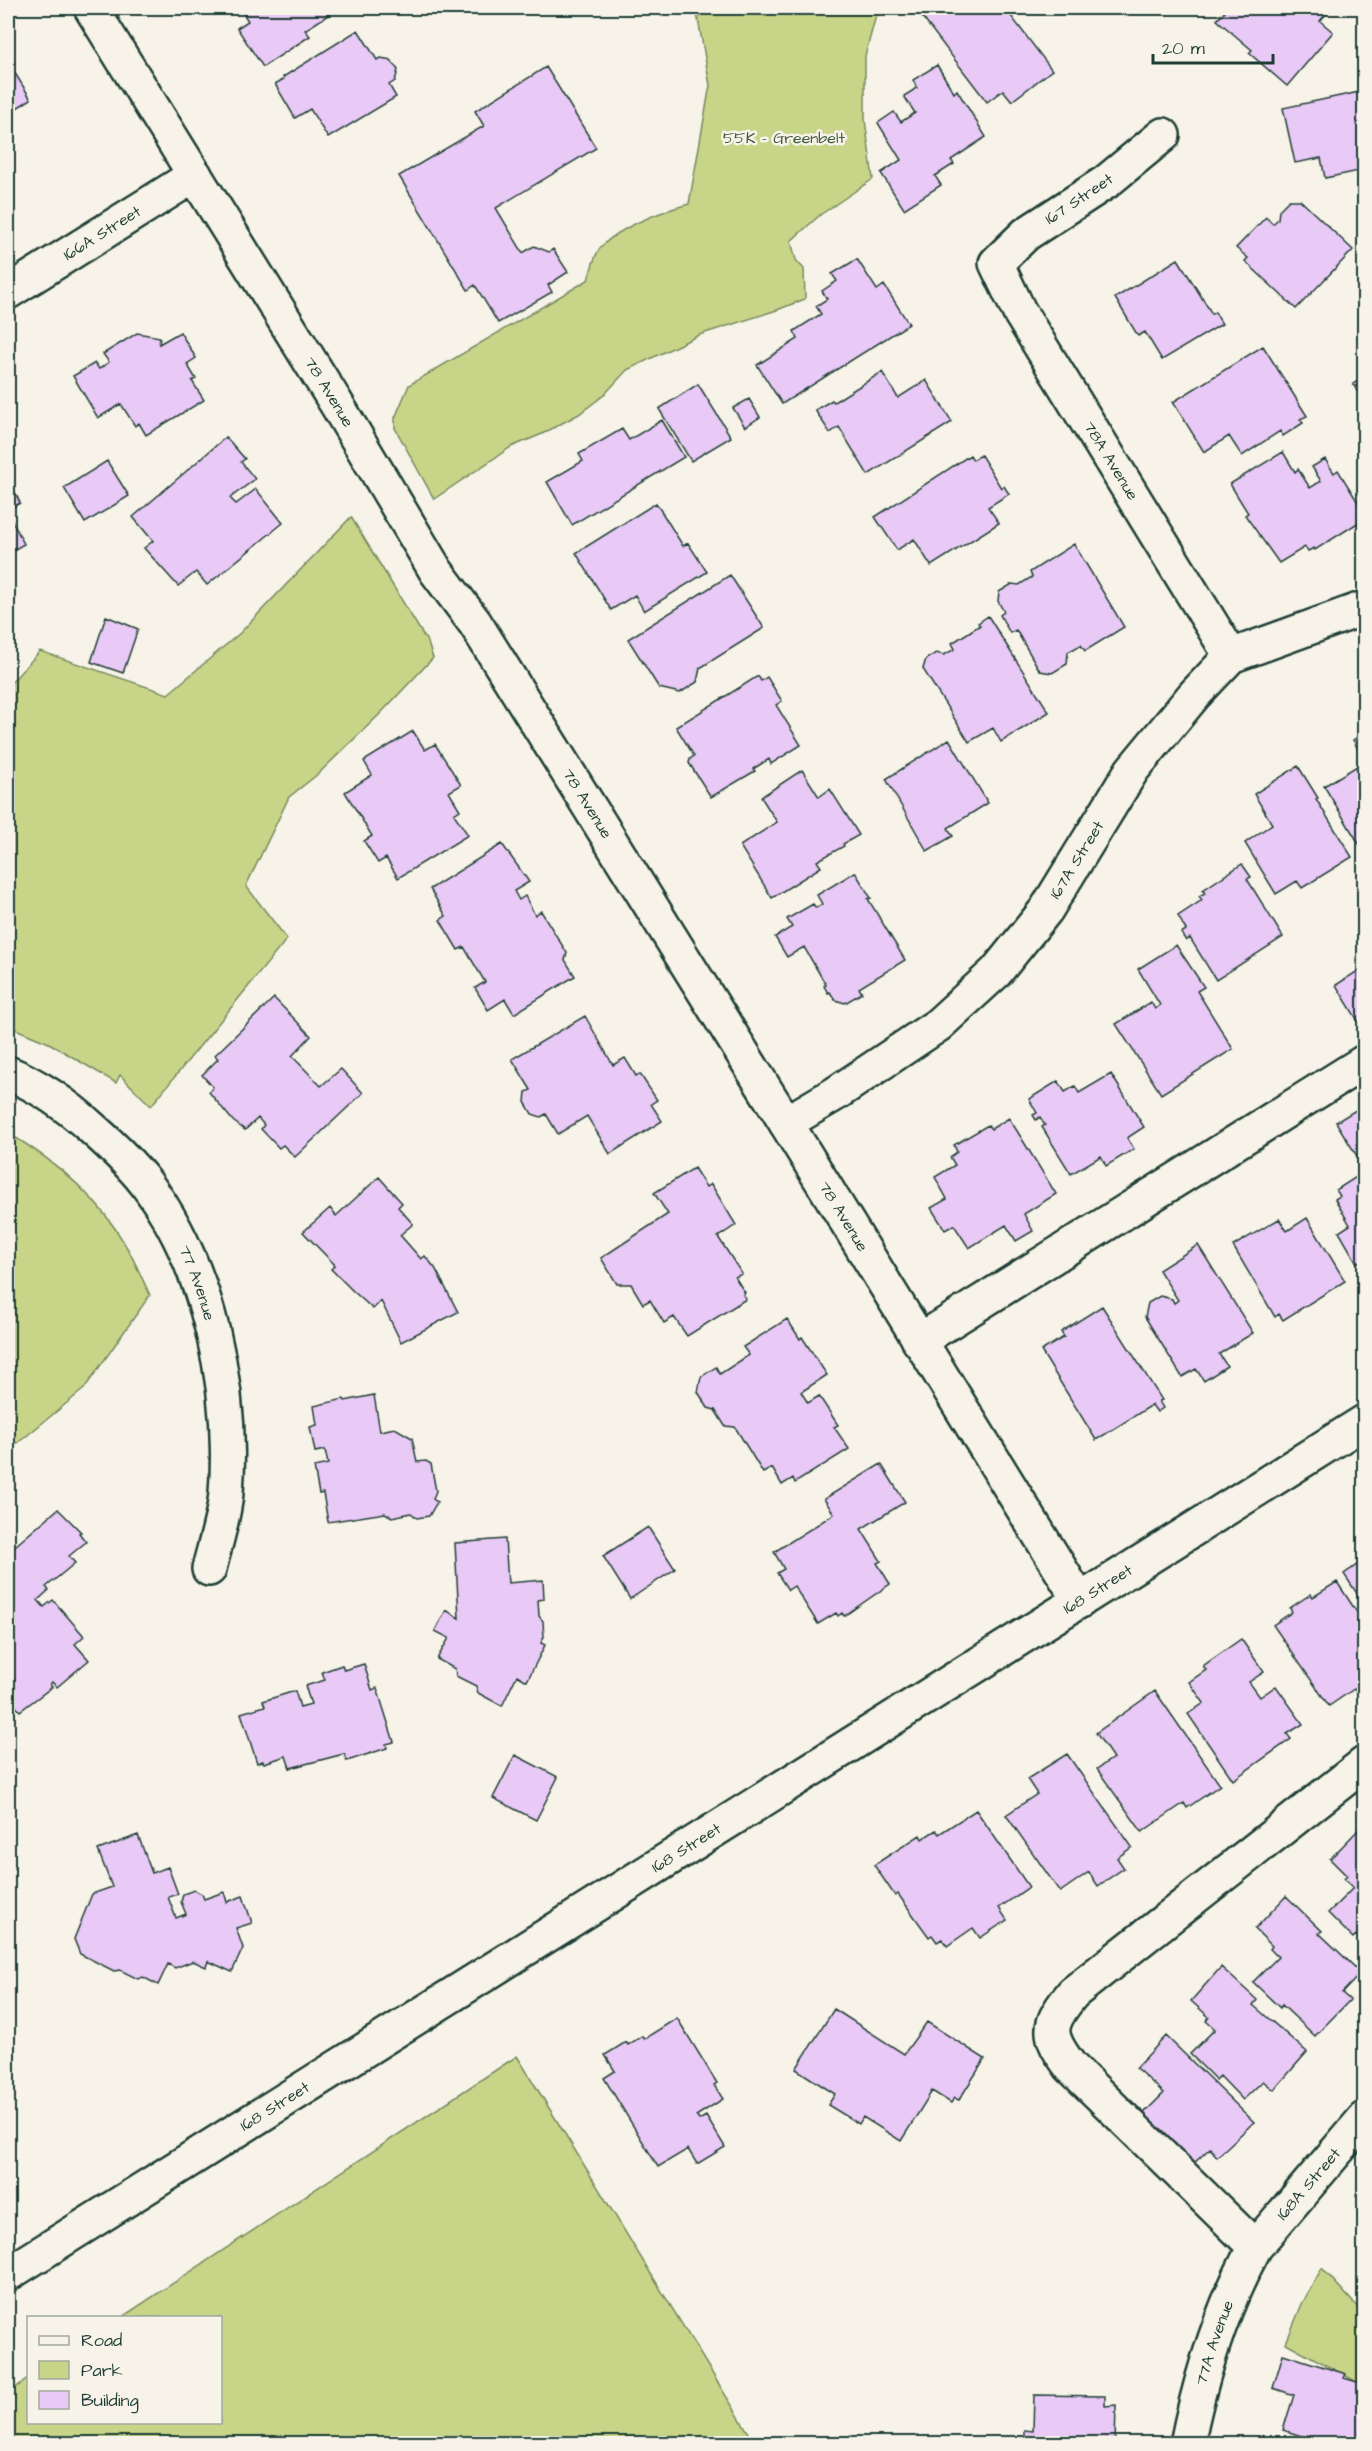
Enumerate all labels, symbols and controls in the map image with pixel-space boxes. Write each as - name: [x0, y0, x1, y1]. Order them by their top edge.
- scale bar: [1153, 27, 1273, 65]
- text: 20 m: [1162, 36, 1205, 61]
- park label: 55K - Greenbelt: [723, 127, 846, 149]
- street label: 167 Street: [1041, 168, 1118, 230]
- street label: 166A Street: [59, 200, 146, 266]
- street label: 78 Avenue: [299, 353, 359, 432]
- street label: 78A Avenue: [1078, 417, 1144, 505]
- street label: 78 Avenue: [557, 764, 618, 843]
- street label: 167A Street: [1044, 816, 1109, 903]
- street label: 78 Avenue: [814, 1177, 874, 1256]
- street label: 77 Avenue: [174, 1242, 221, 1323]
- street label: 168 Street: [1059, 1559, 1137, 1619]
- street label: 168 Street: [647, 1817, 726, 1878]
- street label: 168 Street: [236, 2076, 314, 2137]
- street label: 168A Street: [1272, 2143, 1346, 2225]
- street label: 77A Avenue: [1190, 2297, 1239, 2388]
- legend: [27, 2316, 222, 2424]
- text: Road: [81, 2328, 122, 2353]
- text: Park: [81, 2358, 123, 2383]
- text: Building: [81, 2388, 139, 2414]

